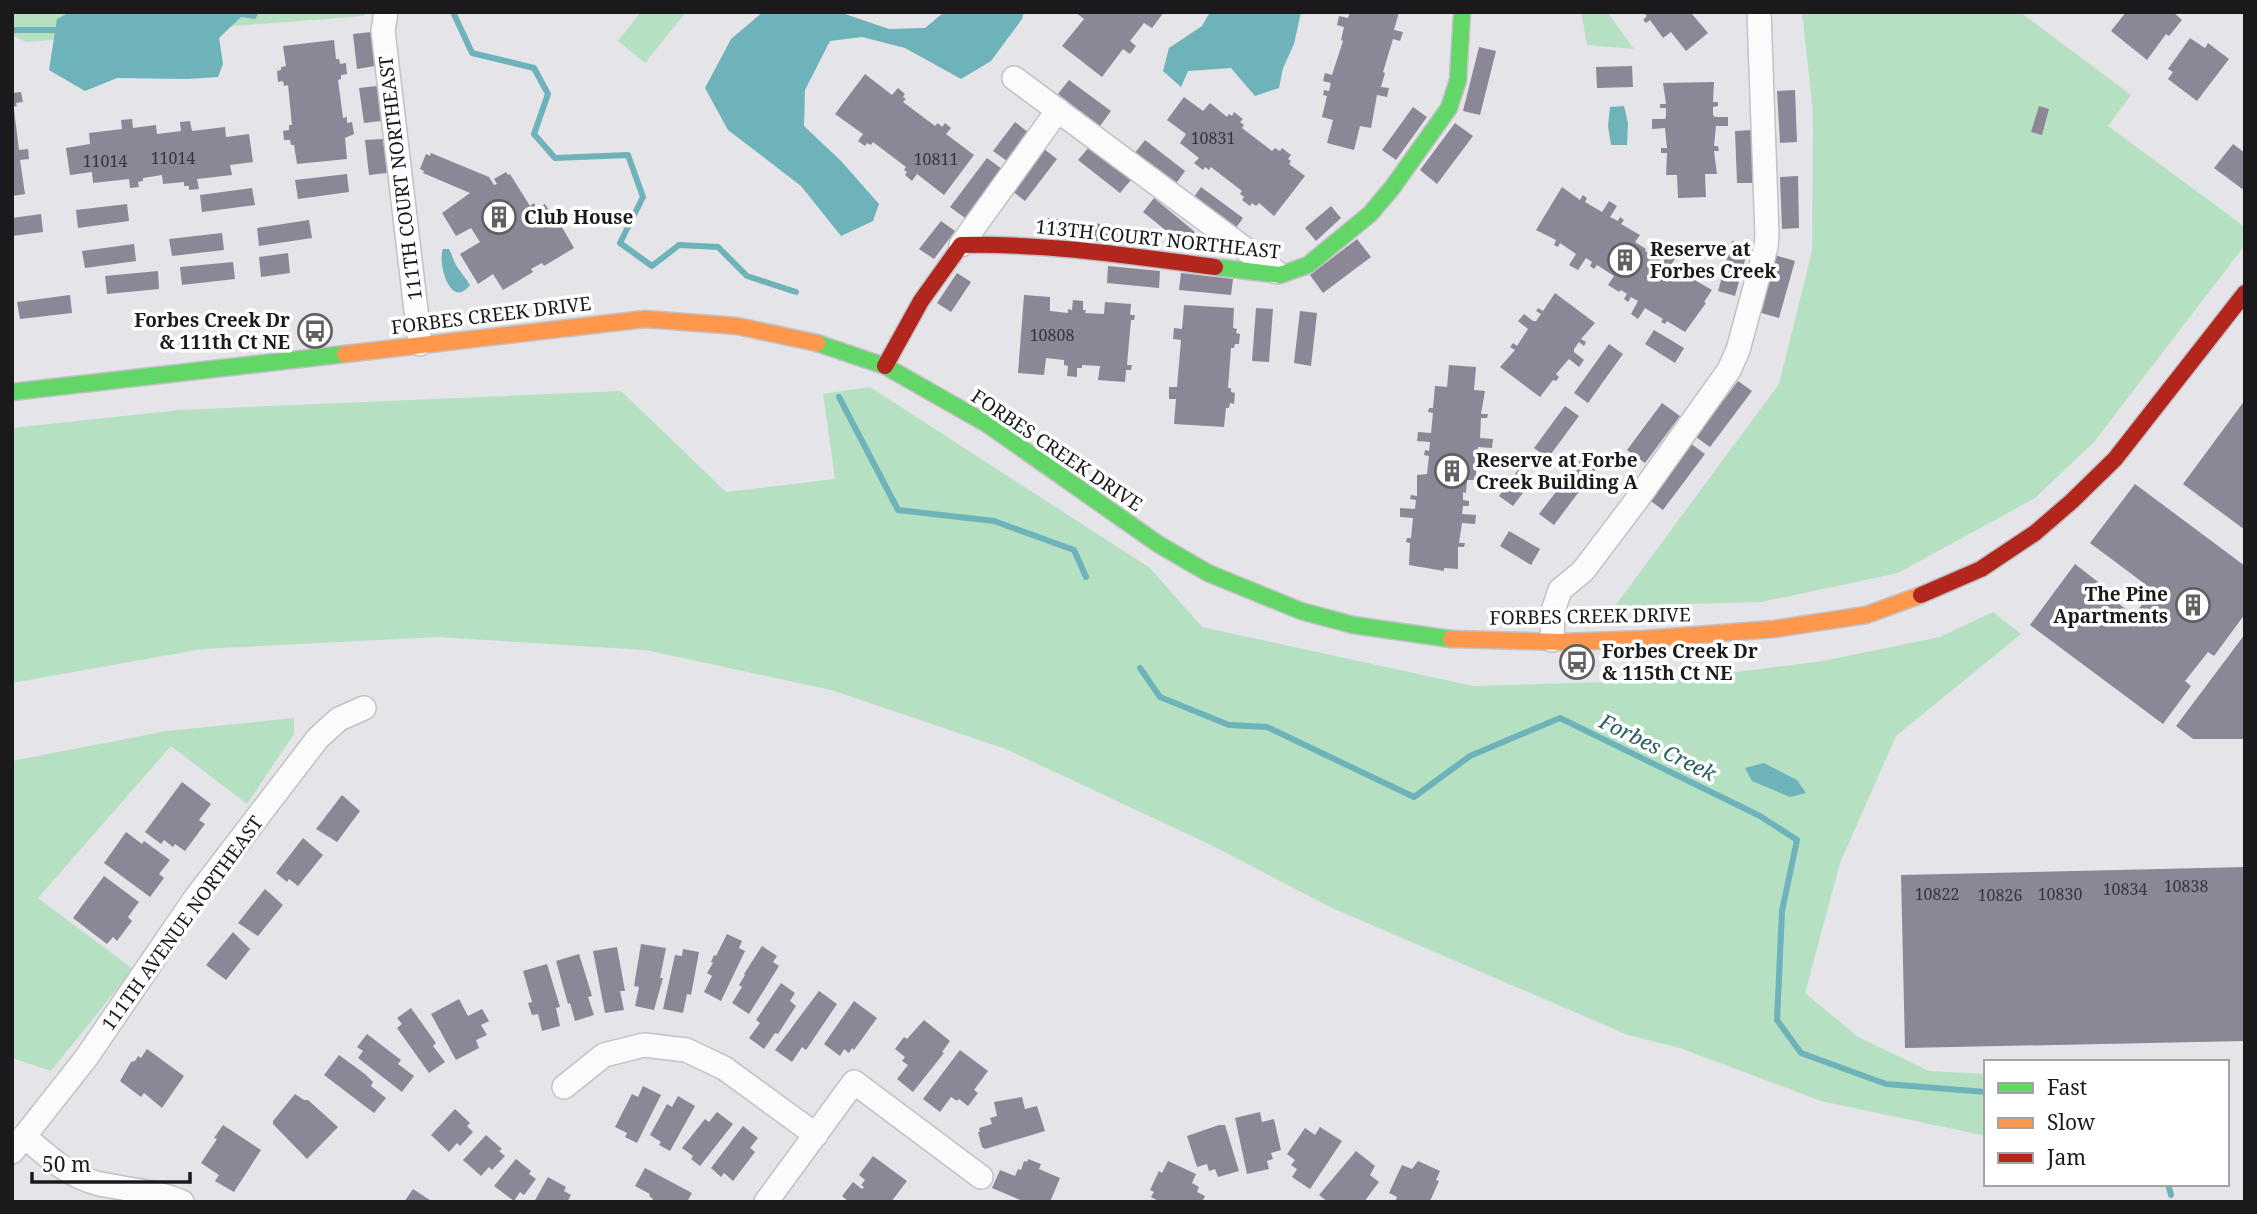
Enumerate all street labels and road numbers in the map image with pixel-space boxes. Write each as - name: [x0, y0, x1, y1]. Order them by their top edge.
- street label: 111TH COURT NORTHEAST: [372, 54, 428, 302]
- street label: 113TH COURT NORTHEAST: [1034, 213, 1282, 265]
- street label: FORBES CREEK DRIVE: [390, 290, 593, 340]
- street label: FORBES CREEK DRIVE: [966, 383, 1148, 517]
- street label: FORBES CREEK DRIVE: [1489, 601, 1691, 631]
- street label: 111TH AVENUE NORTHEAST: [95, 810, 269, 1035]

